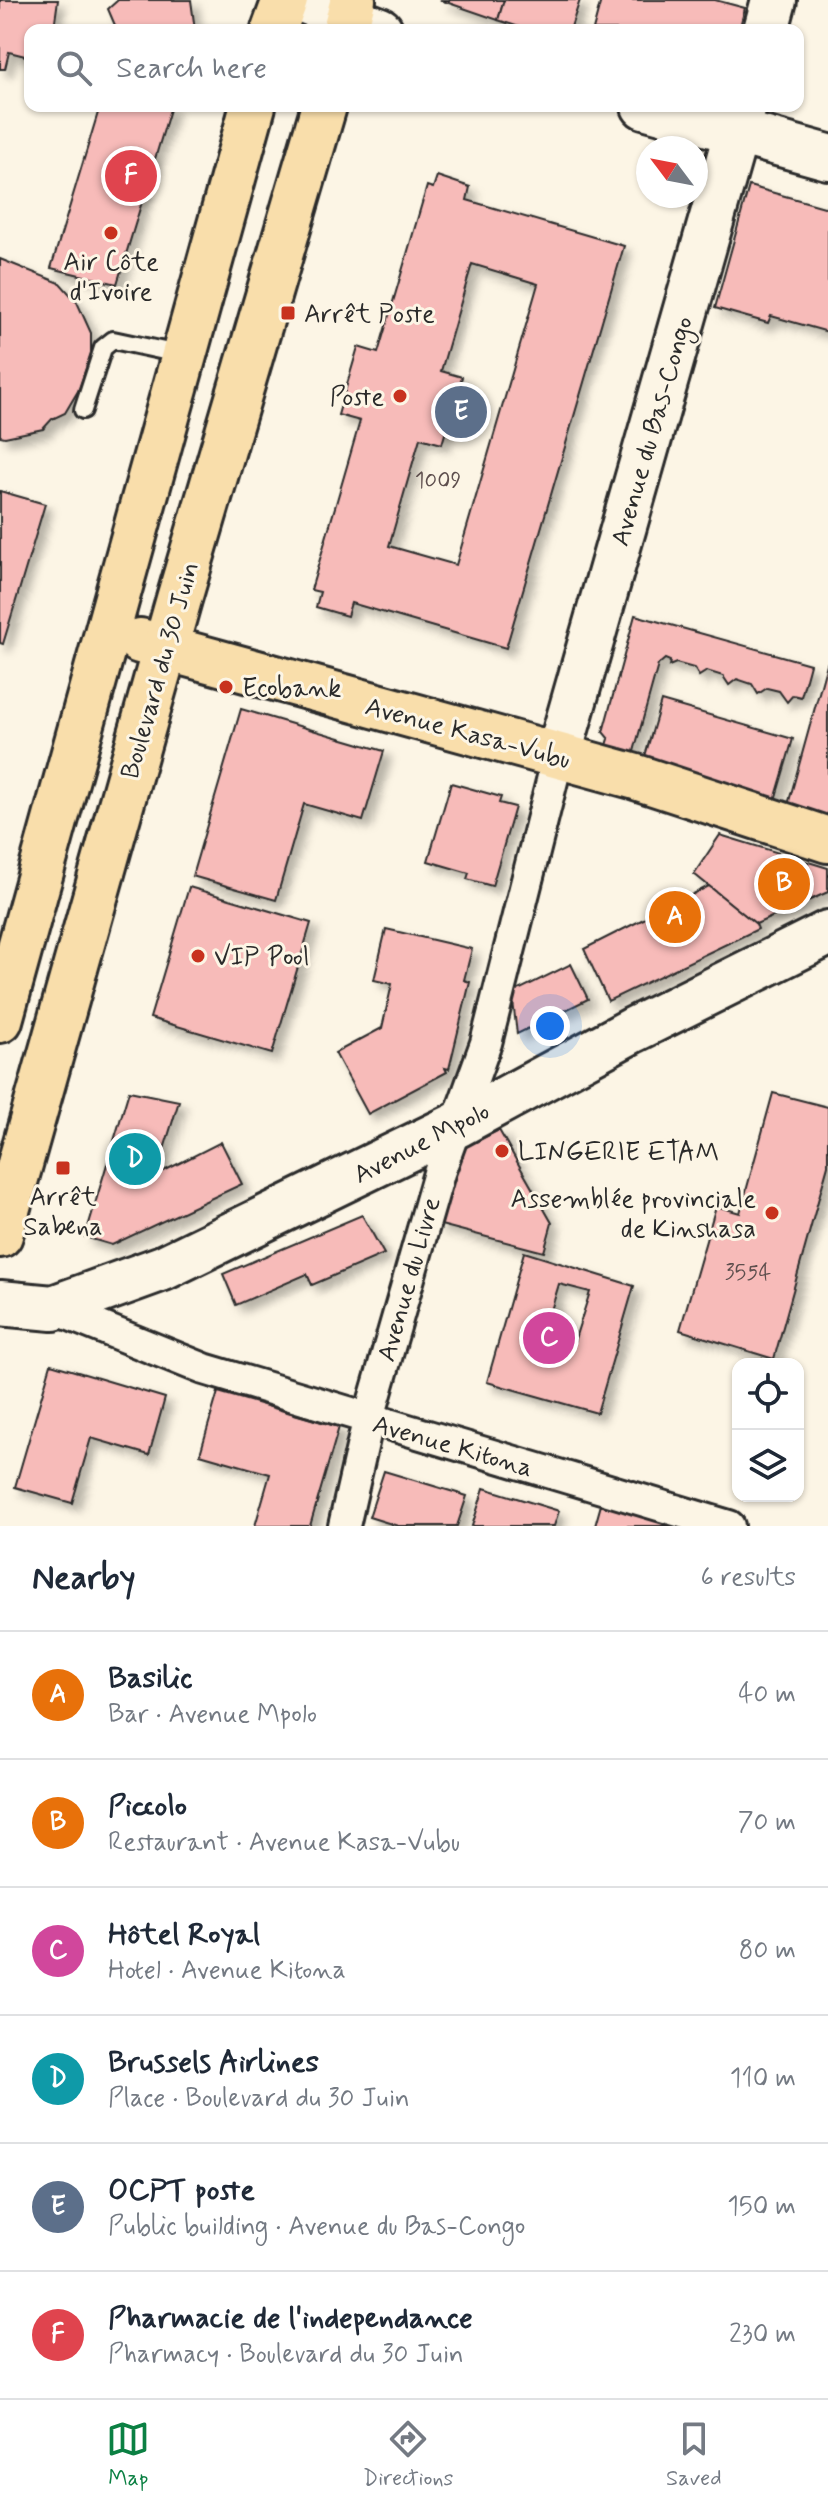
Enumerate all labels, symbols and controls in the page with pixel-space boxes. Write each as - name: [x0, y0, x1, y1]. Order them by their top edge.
- search box: [24, 24, 804, 112]
- icon: search: [52, 46, 96, 90]
- text: Search here: [116, 49, 267, 88]
- north arrow: [636, 136, 708, 208]
- pin: F: [105, 146, 157, 206]
- marker: Air Côte d'Ivoire: [102, 224, 120, 242]
- place label: Air Côte d'Ivoire: [63, 246, 159, 310]
- place label: Arrêt Poste: [304, 298, 435, 332]
- marker: Arrêt Poste: [279, 304, 297, 322]
- street label: Avenue du Bas-Congo: [604, 313, 704, 551]
- place label: Poste: [330, 381, 384, 415]
- pin: E: [435, 382, 487, 442]
- marker: Poste: [391, 387, 409, 405]
- house number: 1009: [415, 467, 461, 495]
- street label: Boulevard du 30 Juin: [114, 558, 208, 783]
- place label: Ecobank: [242, 672, 341, 706]
- marker: Ecobank: [217, 678, 235, 696]
- street label: Avenue Kasa-Vubu: [361, 690, 574, 778]
- pin: B: [758, 854, 810, 914]
- pin: A: [649, 887, 701, 947]
- place label: VIP Pool: [214, 941, 309, 975]
- marker: VIP Pool: [189, 947, 207, 965]
- your location: [530, 1006, 570, 1046]
- street label: Avenue Mpolo: [348, 1095, 496, 1193]
- pin: D: [109, 1129, 161, 1189]
- place label: LINGERIE ETAM: [518, 1136, 719, 1170]
- marker: LINGERIE ETAM: [493, 1142, 511, 1160]
- marker: Arrêt Sabena: [54, 1159, 72, 1177]
- place label: Arrêt Sabena: [23, 1181, 103, 1245]
- place label: Assemblée provinciale de Kinshasa: [511, 1183, 756, 1247]
- street label: Avenue du Livre: [370, 1193, 450, 1366]
- marker: Assemblée provinciale de Kinshasa: [763, 1204, 781, 1222]
- house number: 3554: [725, 1259, 772, 1287]
- pin: C: [523, 1308, 575, 1368]
- map controls: [732, 1358, 804, 1502]
- button: locate: [732, 1358, 804, 1430]
- street label: Avenue Kitona: [368, 1408, 536, 1486]
- button: layers: [732, 1430, 804, 1502]
- text: Nearby: [32, 1556, 136, 1601]
- text: 6 results: [701, 1561, 796, 1595]
- text: Basilic: [108, 1659, 193, 1698]
- text: A: [49, 1678, 67, 1712]
- text: 40 m: [738, 1678, 796, 1712]
- text: Bar · Avenue Mpolo: [108, 1698, 317, 1732]
- text: Piccolo: [108, 1787, 187, 1826]
- text: B: [50, 1806, 66, 1840]
- text: 70 m: [738, 1806, 796, 1840]
- text: Restaurant · Avenue Kasa-Vubu: [108, 1826, 460, 1860]
- text: Hôtel Royal: [108, 1915, 260, 1954]
- text: C: [49, 1934, 67, 1968]
- text: 80 m: [739, 1934, 796, 1968]
- text: Hotel · Avenue Kitona: [108, 1954, 346, 1988]
- text: Brussels Airlines: [108, 2043, 319, 2082]
- text: D: [49, 2062, 67, 2096]
- text: 110 m: [730, 2062, 796, 2096]
- text: Place · Boulevard du 30 Juin: [108, 2082, 410, 2116]
- text: OCPT poste: [108, 2171, 255, 2210]
- text: E: [50, 2190, 66, 2224]
- text: 150 m: [727, 2190, 796, 2224]
- text: Public building · Avenue du Bas-Congo: [108, 2210, 525, 2244]
- text: Pharmacie de l'independance: [108, 2299, 473, 2338]
- text: F: [51, 2318, 65, 2352]
- text: 230 m: [729, 2318, 796, 2352]
- text: Pharmacy · Boulevard du 30 Juin: [108, 2338, 464, 2372]
- tab: Map: [106, 2417, 150, 2493]
- tab: Directions: [363, 2417, 453, 2493]
- tab: Saved: [666, 2417, 722, 2493]

